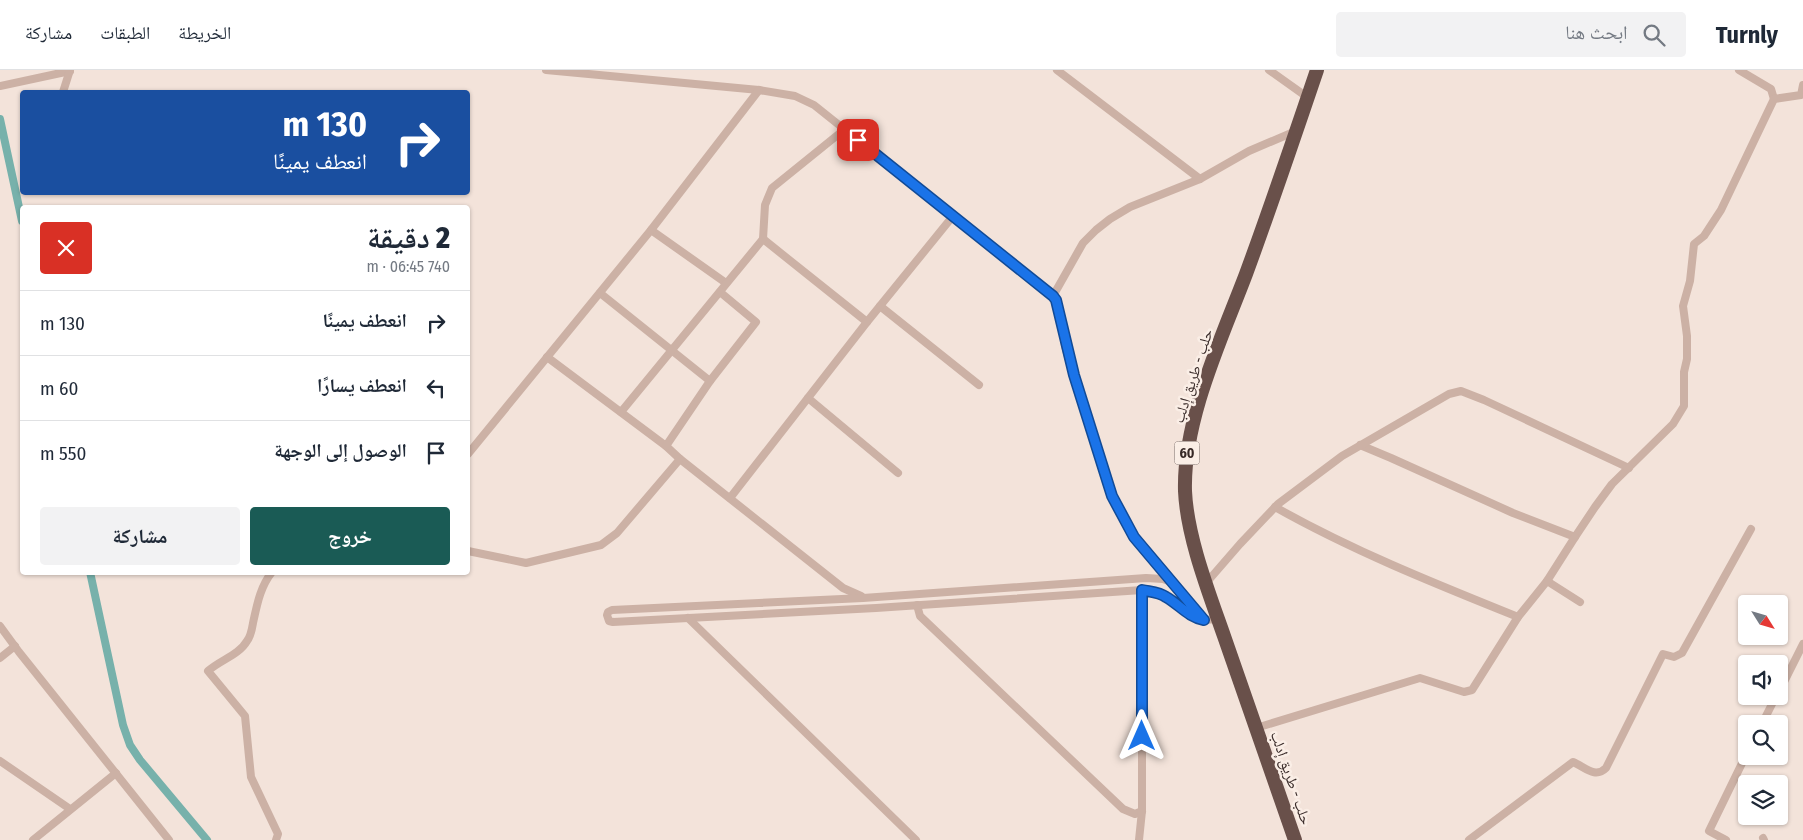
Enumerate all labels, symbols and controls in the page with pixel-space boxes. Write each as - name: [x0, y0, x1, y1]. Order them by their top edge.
- search box: [1336, 12, 1686, 57]
- text: ابحث هنا: [1565, 21, 1628, 44]
- icon: search: [1640, 21, 1668, 49]
- text: Turnly: [1716, 21, 1778, 49]
- text: مشاركة: [25, 22, 72, 44]
- text: الطبقات: [100, 22, 150, 44]
- text: الخريطة: [178, 22, 231, 44]
- text: 130 m: [283, 103, 367, 145]
- icon: right: [385, 110, 450, 175]
- pin: [837, 119, 879, 161]
- icon: arrive: [844, 126, 872, 154]
- text: انعطف يمينًا: [273, 148, 367, 175]
- text: 2 دقيقة: [367, 220, 450, 256]
- button: close: [40, 222, 92, 274]
- text: 740 m · 06:45: [366, 257, 450, 276]
- text: انعطف يمينًا: [322, 309, 407, 332]
- icon: right: [422, 309, 450, 337]
- text: 130 m: [40, 312, 85, 335]
- street label: حلب - طريق إدلب: [1169, 326, 1218, 425]
- text: انعطف يسارًا: [317, 374, 407, 397]
- icon: left: [422, 374, 450, 402]
- text: 60 m: [40, 377, 78, 400]
- text: الوصول إلى الوجهة: [274, 439, 407, 462]
- icon: arrive: [422, 439, 450, 467]
- text: 550 m: [40, 442, 86, 465]
- road number: 60: [1174, 442, 1200, 464]
- button: مشاركة: [40, 507, 240, 565]
- button: خروج: [250, 507, 450, 565]
- north arrow: [1738, 595, 1788, 645]
- map controls: [1738, 595, 1788, 825]
- button: sound: [1738, 655, 1788, 705]
- position arrow: [1115, 709, 1167, 761]
- button: search: [1738, 715, 1788, 765]
- street label: حلب - طريق إدلب: [1266, 729, 1316, 828]
- button: layers: [1738, 775, 1788, 825]

